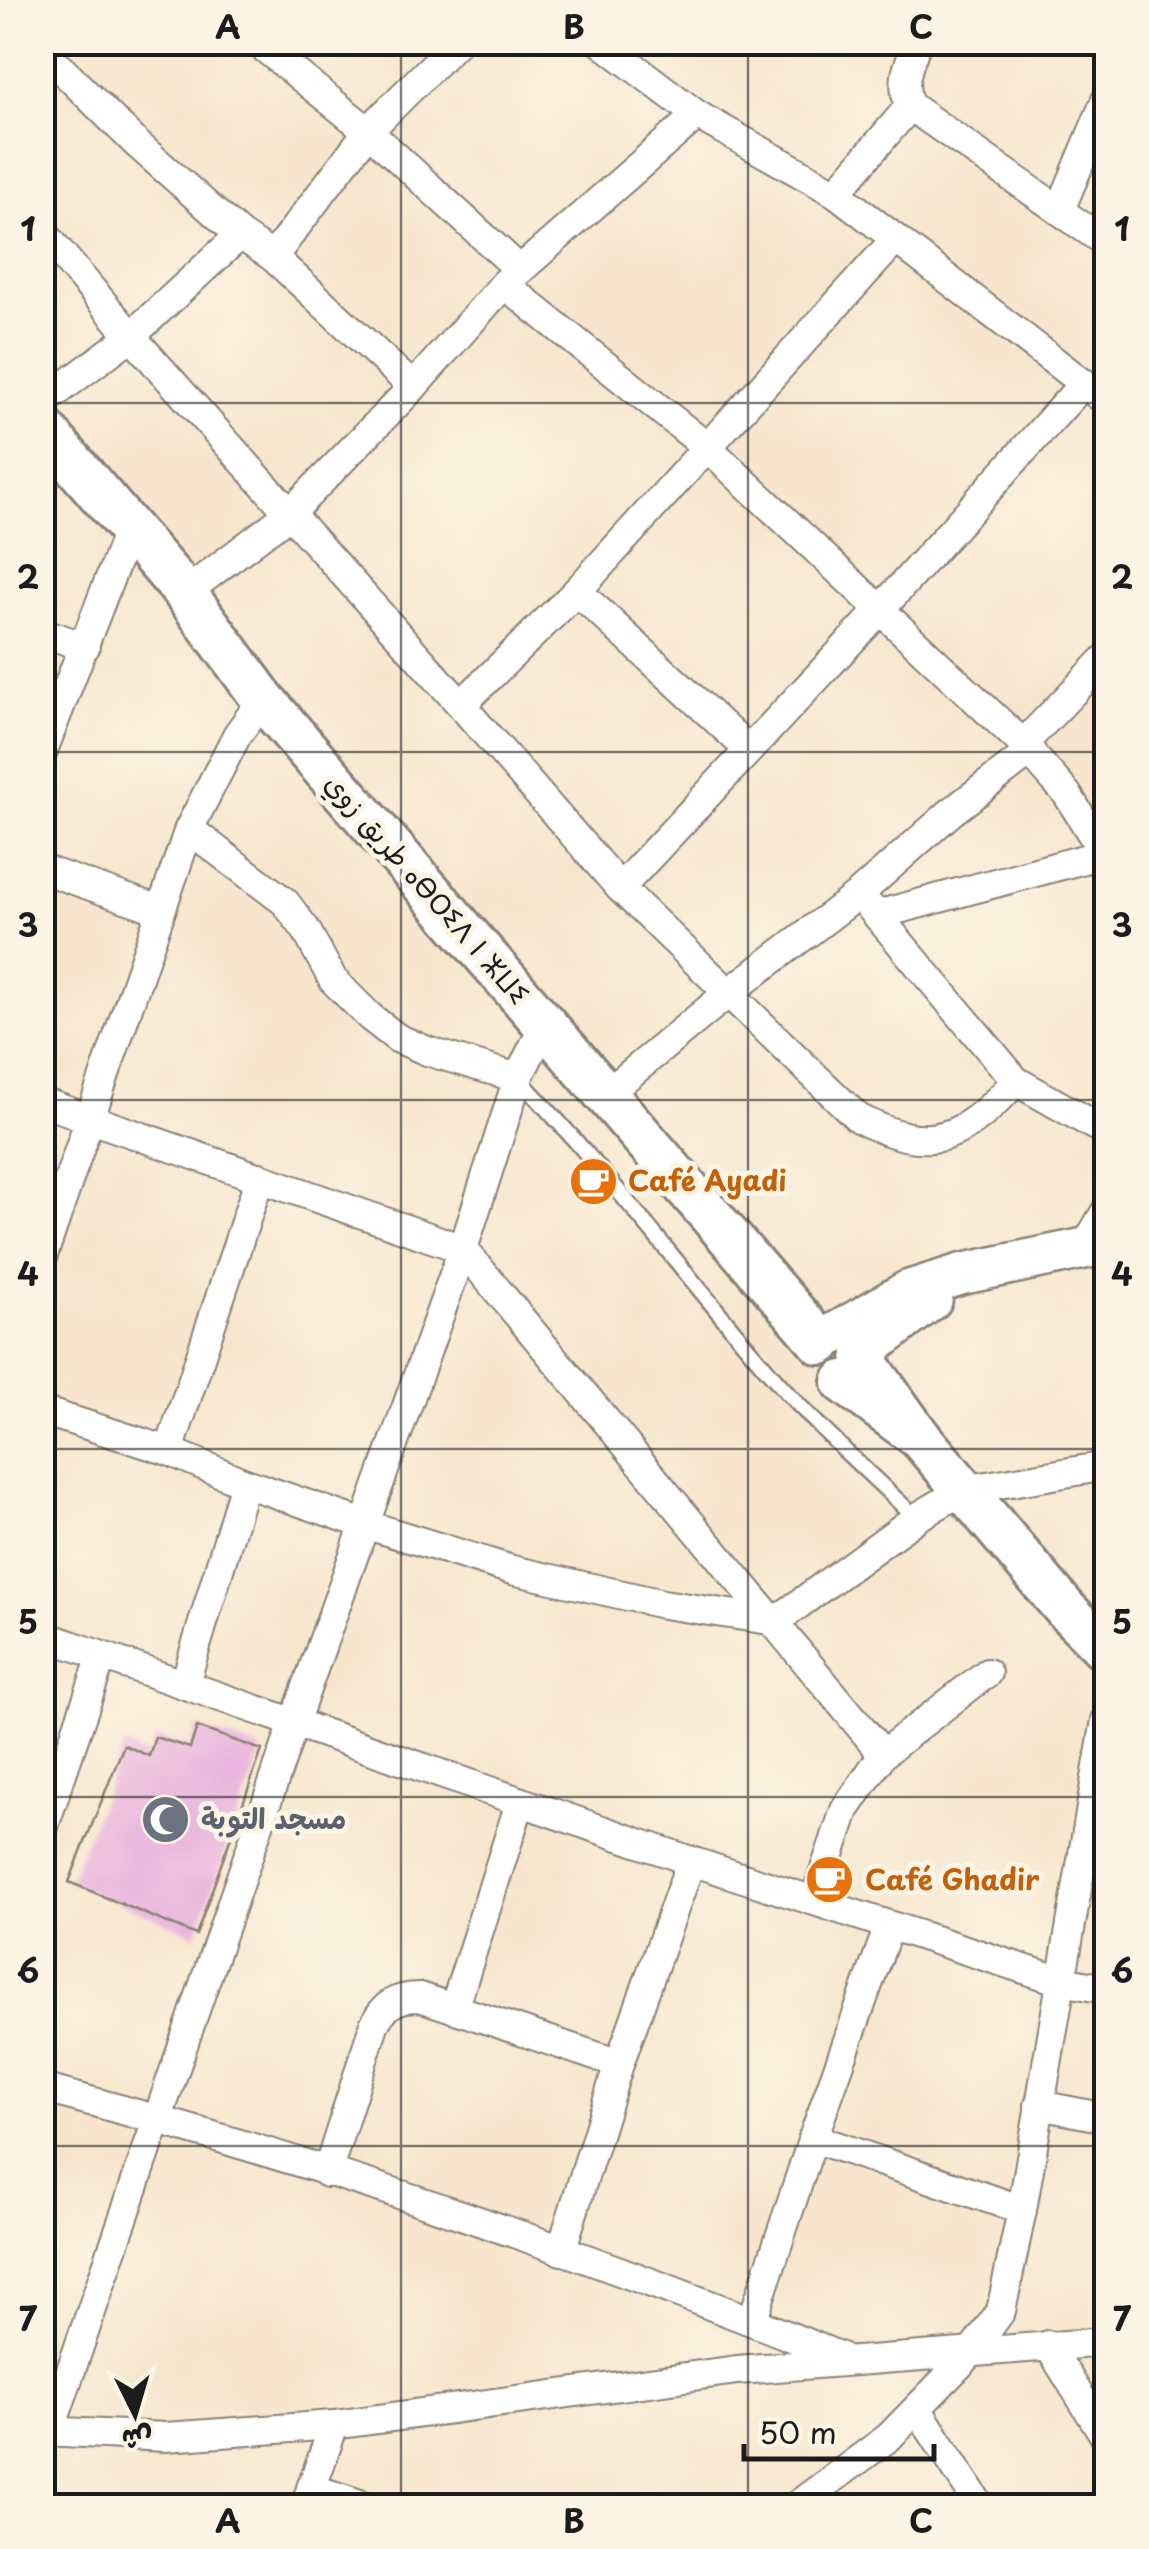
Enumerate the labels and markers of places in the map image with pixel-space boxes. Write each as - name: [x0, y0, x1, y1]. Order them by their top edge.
- cafe icon: Café Ayadi: [567, 1155, 619, 1207]
- place label: Café Ayadi: [628, 1158, 787, 1201]
- mosque icon: مسجد التوبة: [140, 1793, 192, 1845]
- place label: مسجد التوبة: [201, 1796, 346, 1839]
- cafe icon: Café Ghadir: [804, 1854, 856, 1906]
- place label: Café Ghadir: [865, 1857, 1040, 1900]

